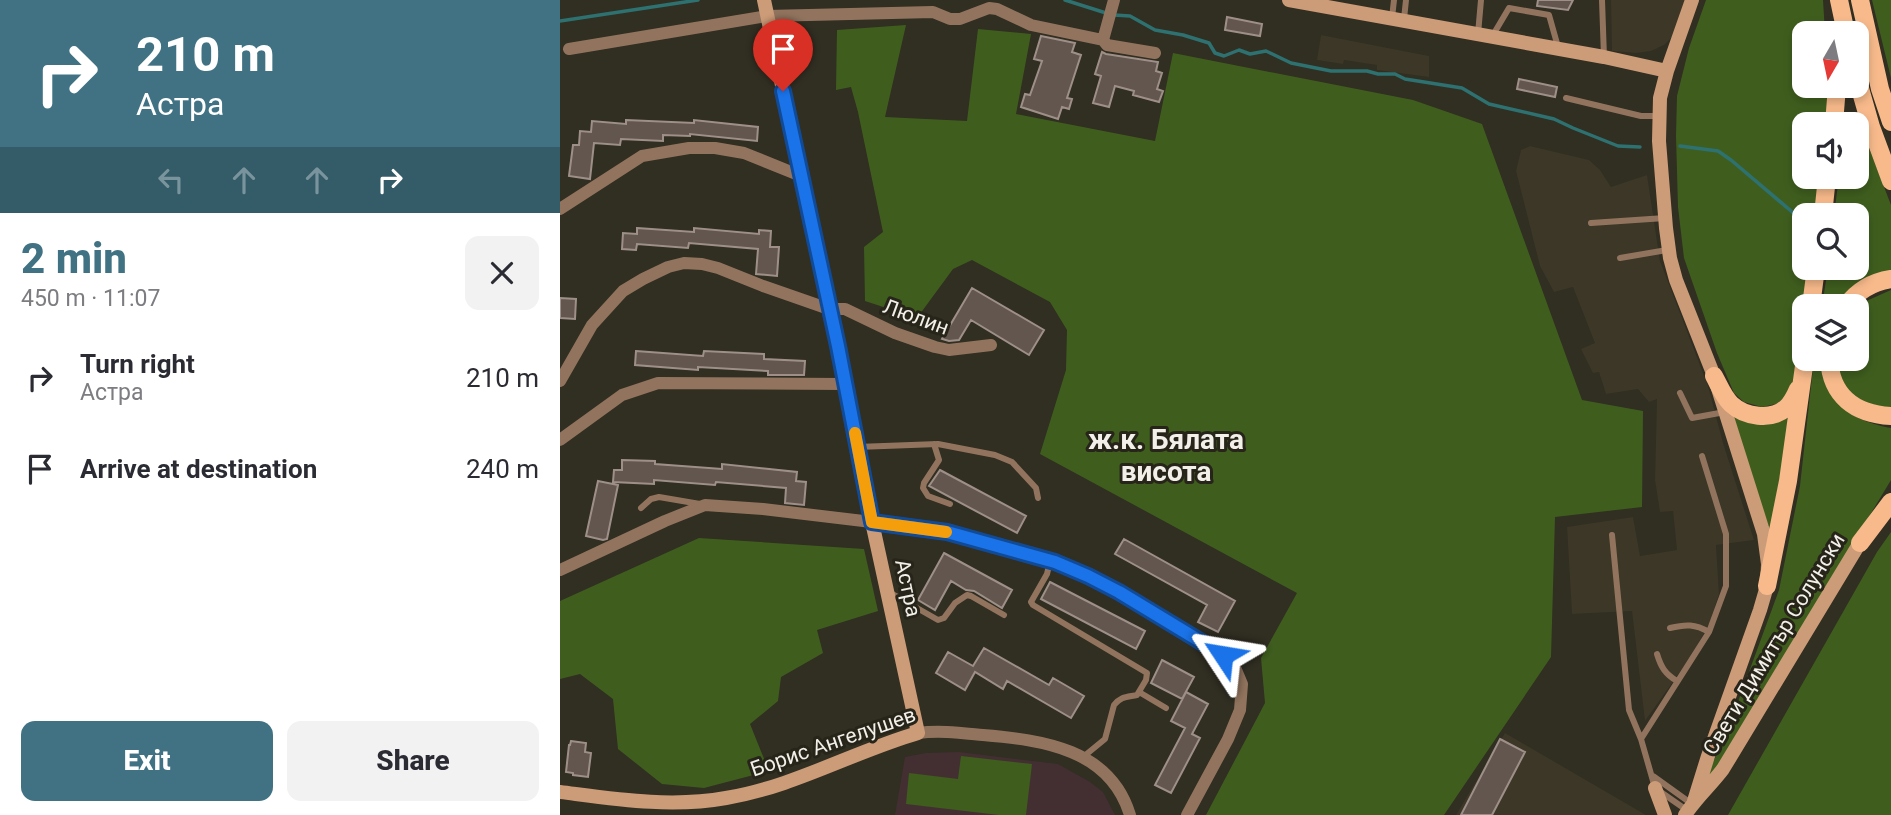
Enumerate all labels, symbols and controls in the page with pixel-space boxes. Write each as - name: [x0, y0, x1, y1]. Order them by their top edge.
- pin: [753, 19, 813, 91]
- north arrow: [1792, 21, 1869, 98]
- map controls: [1792, 21, 1869, 371]
- text: 210 m: [136, 26, 275, 83]
- icon: right: [21, 28, 112, 119]
- icon: arrive: [764, 30, 802, 68]
- text: Астра: [136, 85, 224, 123]
- button: sound: [1792, 112, 1869, 189]
- icon: left: [152, 161, 190, 199]
- icon: ahead: [225, 161, 263, 199]
- icon: ahead: [298, 161, 336, 199]
- icon: right: [371, 161, 409, 199]
- button: search: [1792, 203, 1869, 280]
- text: 2 min: [21, 234, 127, 283]
- button: close: [465, 236, 539, 310]
- text: 450 m · 11:07: [21, 285, 160, 312]
- street label: Люлин: [880, 294, 952, 340]
- button: layers: [1792, 294, 1869, 371]
- text: Turn right: [80, 349, 195, 379]
- icon: right: [21, 359, 59, 397]
- text: 210 m: [466, 363, 539, 393]
- text: Астра: [80, 379, 144, 406]
- district label: ж.к. Бялата висота: [1088, 423, 1244, 488]
- icon: arrive: [21, 450, 59, 488]
- text: Arrive at destination: [80, 454, 317, 484]
- text: 240 m: [466, 454, 539, 484]
- street label: Свети Димитър Солунски: [1698, 529, 1850, 759]
- street label: Астра: [890, 557, 926, 619]
- position arrow: [1186, 618, 1260, 692]
- street label: Борис Ангелушев: [747, 702, 919, 782]
- button: Exit: [21, 721, 273, 801]
- button: Share: [287, 721, 539, 801]

